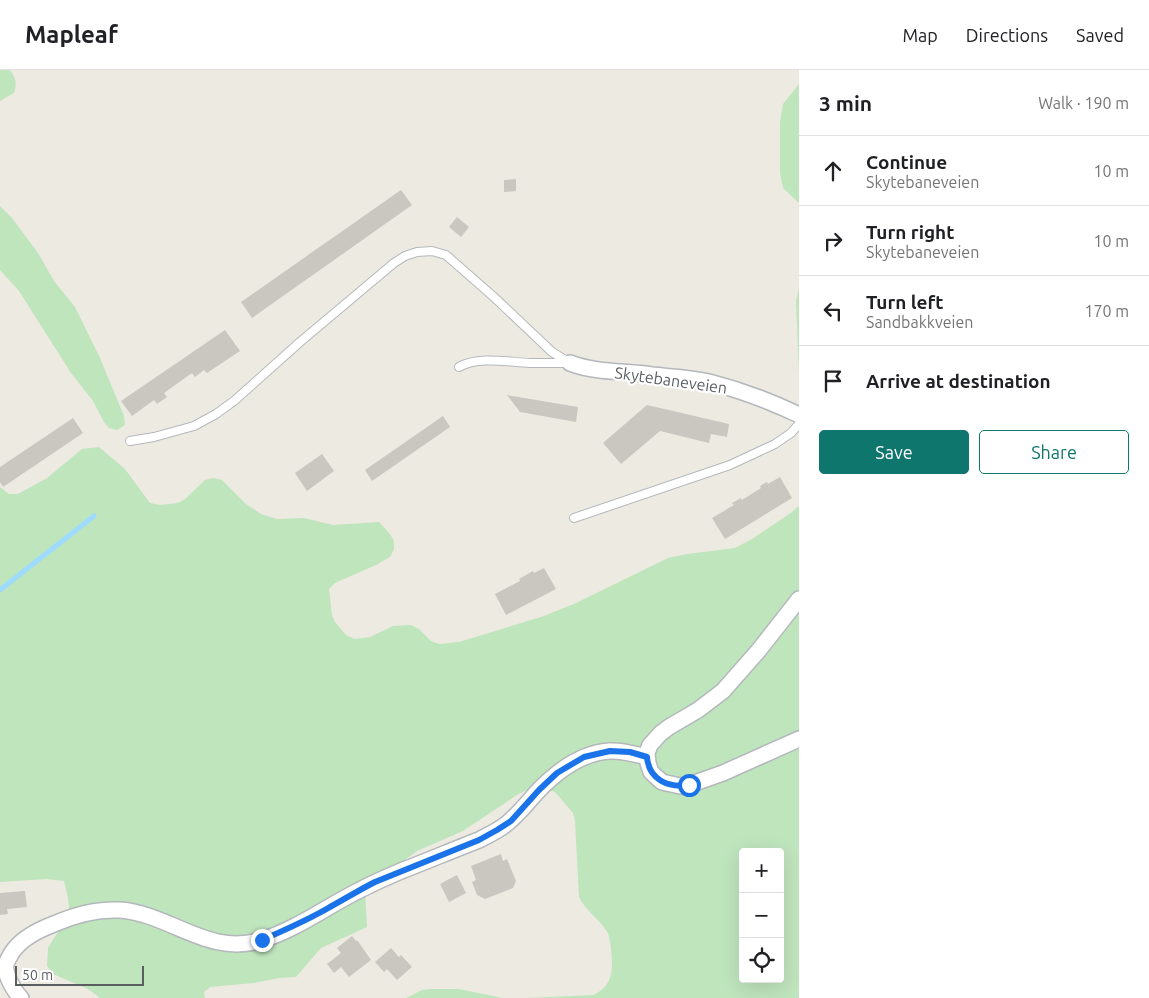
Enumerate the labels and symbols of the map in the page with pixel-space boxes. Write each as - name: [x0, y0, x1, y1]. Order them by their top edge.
- street label: Skytebaneveien: [614, 363, 728, 397]
- route start: [678, 774, 701, 797]
- route end: [251, 929, 274, 952]
- scale bar: [15, 963, 144, 986]

